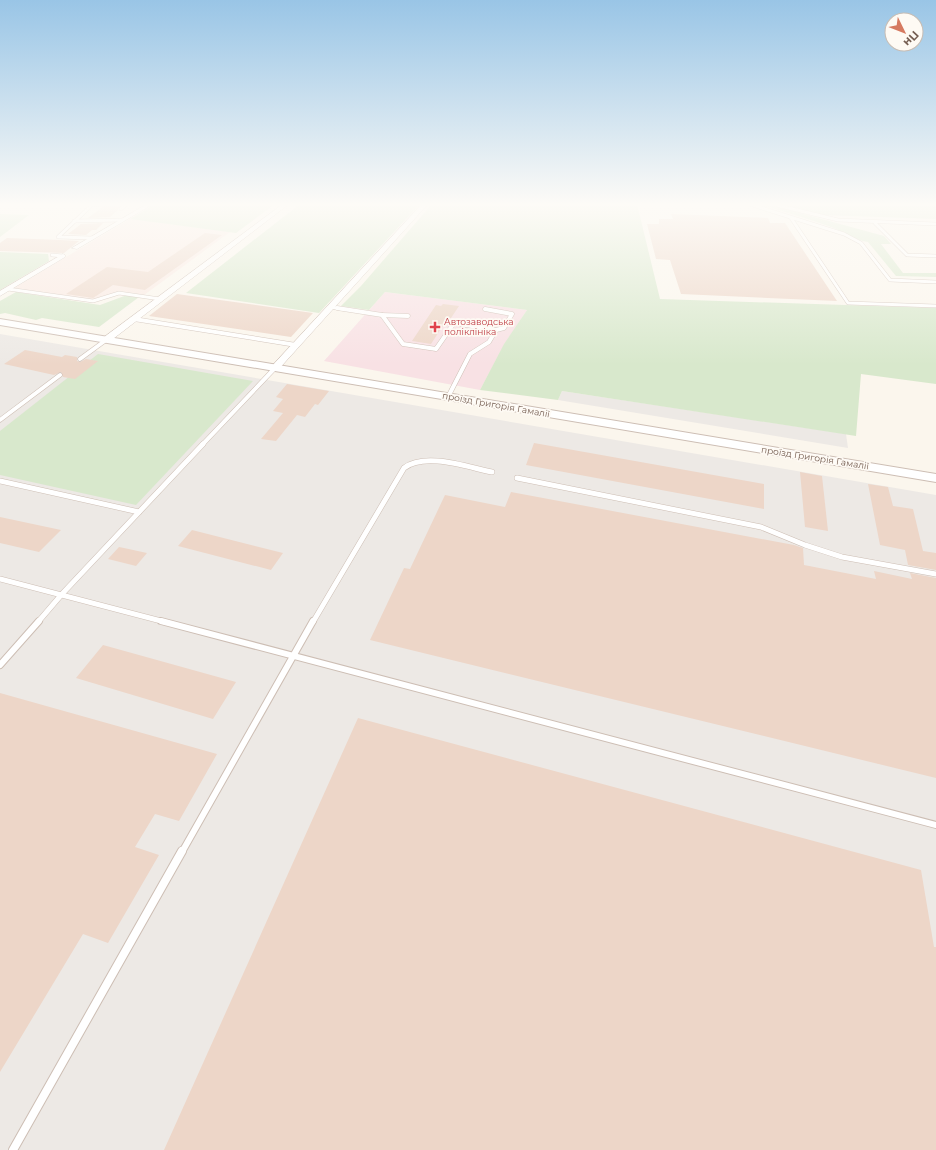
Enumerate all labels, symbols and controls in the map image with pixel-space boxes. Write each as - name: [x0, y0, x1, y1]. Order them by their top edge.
- north arrow: [884, 12, 924, 52]
- text: Пн: [901, 28, 922, 50]
- place label: Автозаводська поліклініка: [444, 316, 514, 337]
- marker: Автозаводська поліклініка: [429, 321, 441, 333]
- street label: проїзд Григорія Гамалії: [441, 390, 551, 419]
- street label: проїзд Григорія Гамалії: [760, 444, 870, 472]

